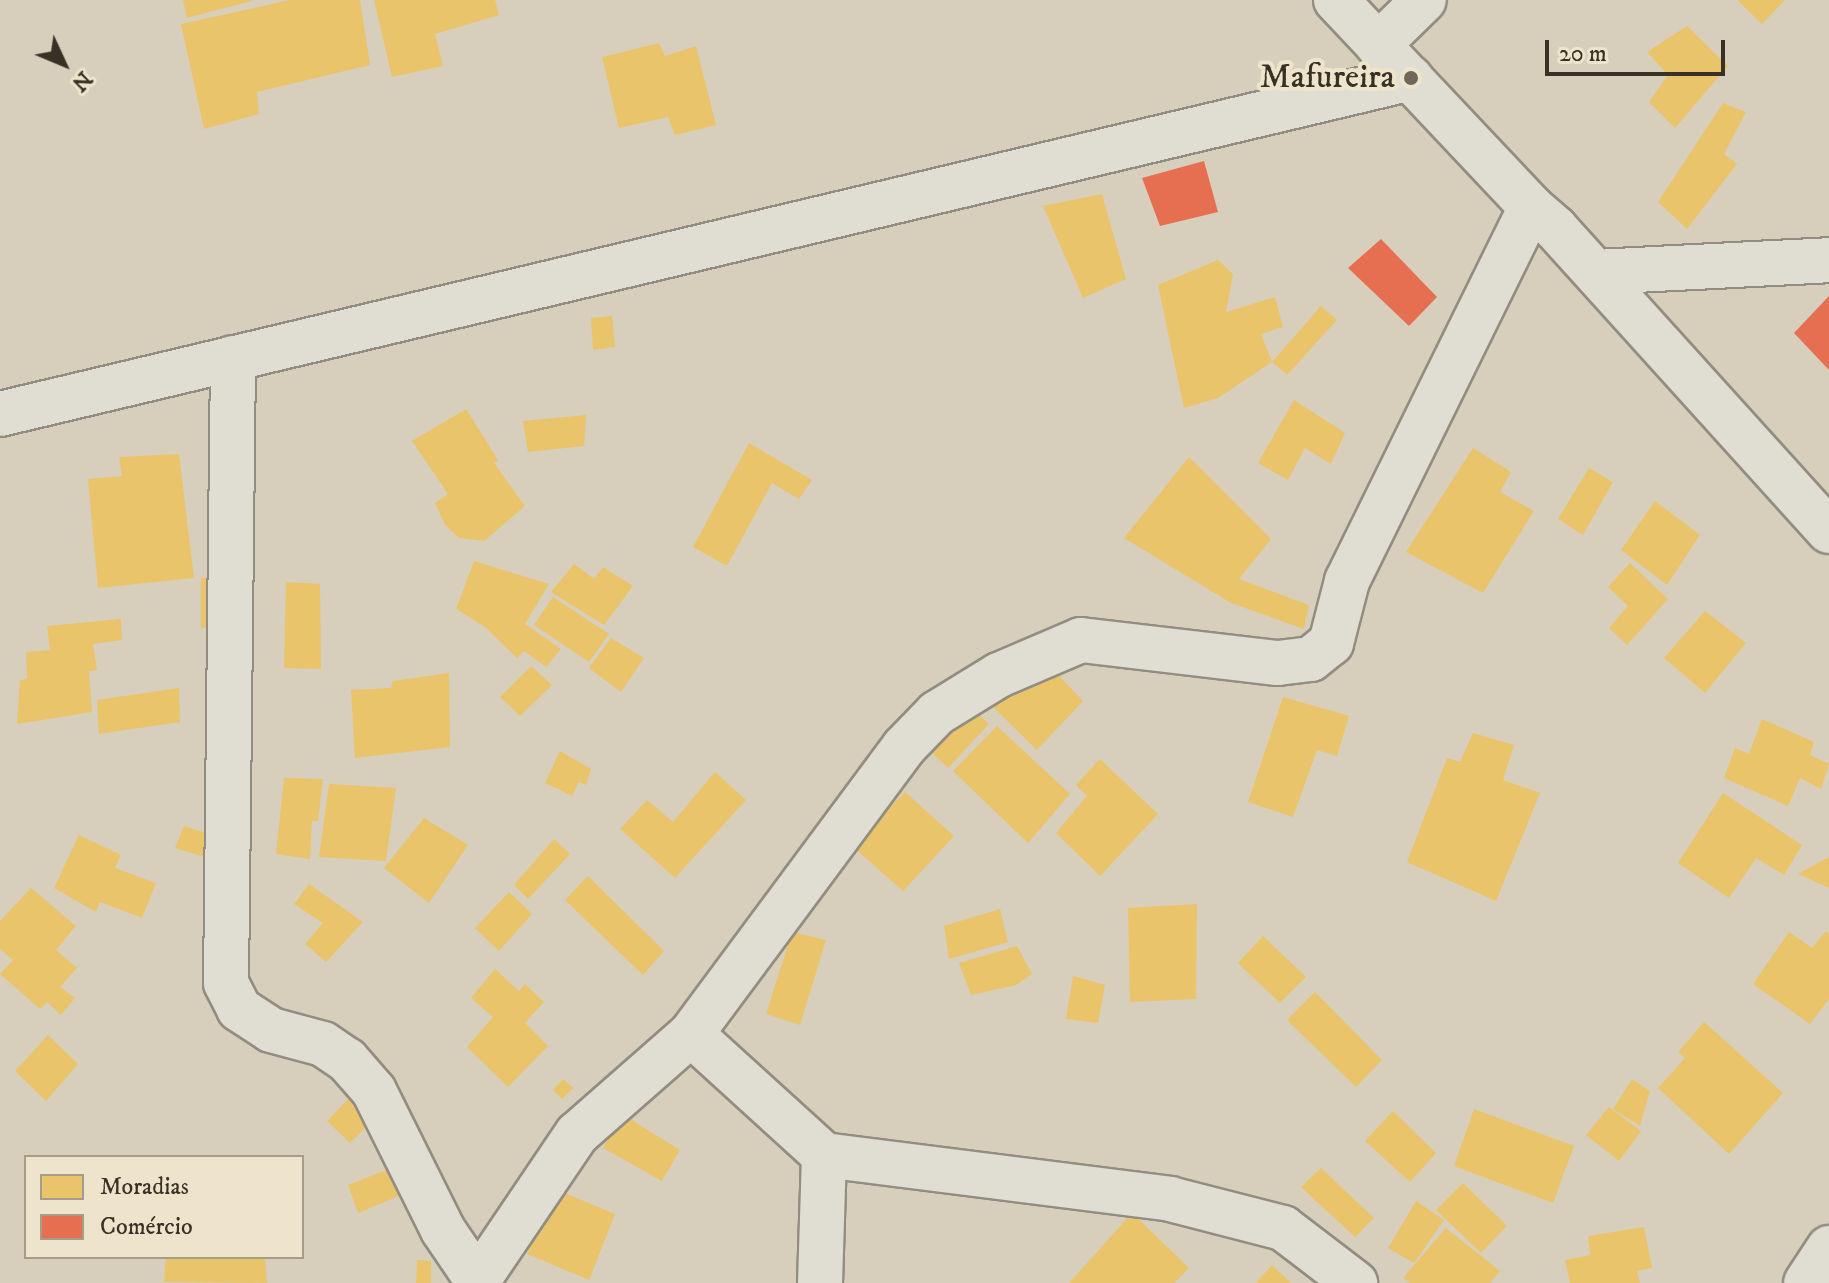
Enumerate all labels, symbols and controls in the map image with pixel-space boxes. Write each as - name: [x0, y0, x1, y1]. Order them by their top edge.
- north arrow: [24, 24, 104, 104]
- scale bar: [1549, 24, 1729, 74]
- text: 20 m: [1559, 39, 1607, 69]
- place label: Mafureira: [1260, 58, 1395, 98]
- text: N: [66, 65, 98, 97]
- marker: Mafureira: [1402, 69, 1420, 87]
- legend: [24, 1155, 304, 1259]
- text: Moradias: [100, 1172, 189, 1202]
- text: Comércio: [100, 1212, 193, 1242]

